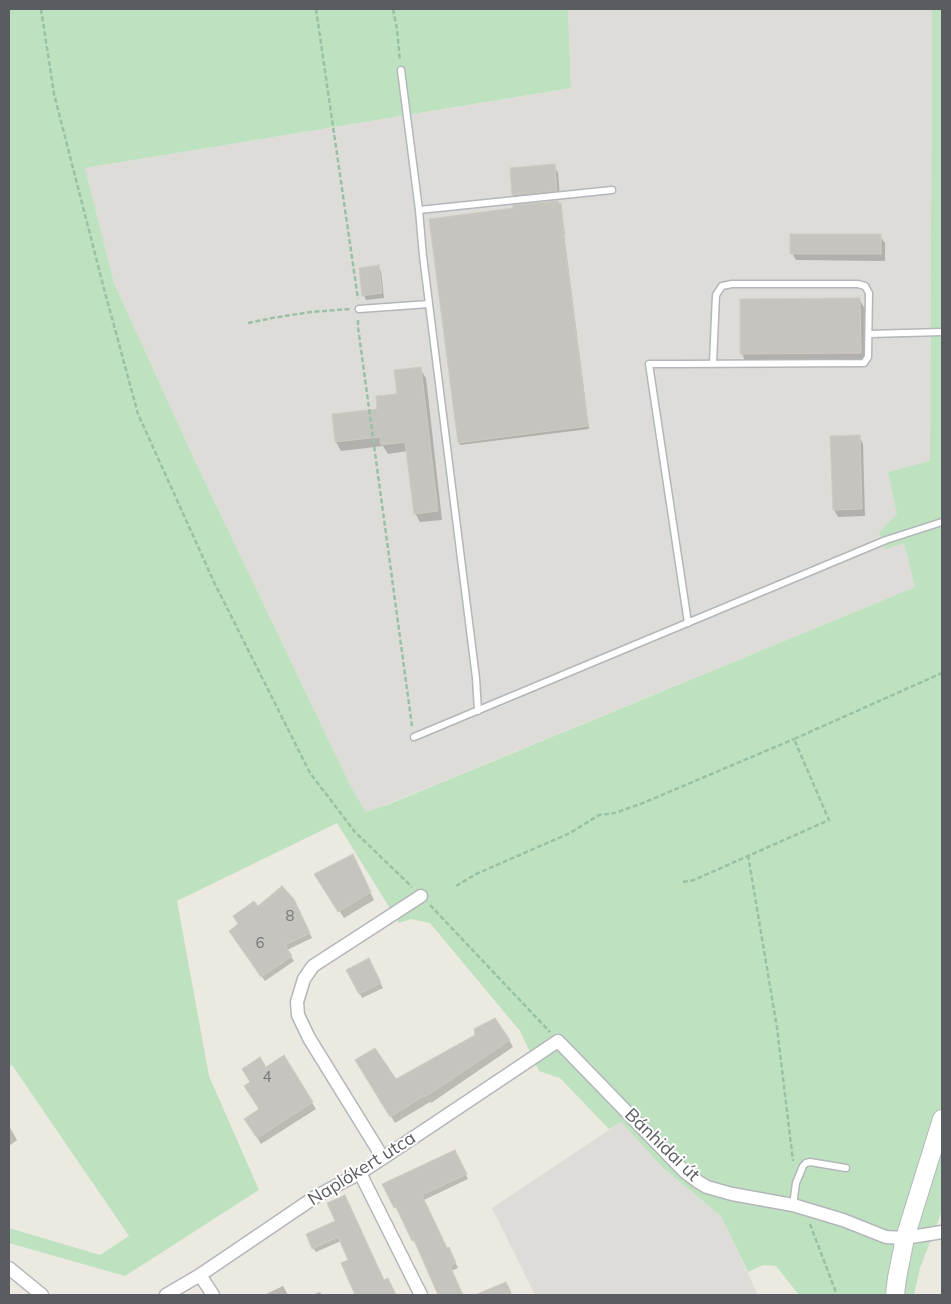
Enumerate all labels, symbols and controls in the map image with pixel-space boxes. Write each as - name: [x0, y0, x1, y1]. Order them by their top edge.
- house number: 8: [286, 907, 294, 925]
- house number: 6: [256, 934, 264, 952]
- house number: 4: [263, 1068, 271, 1086]
- street label: Bánhidai út: [620, 1104, 704, 1186]
- street label: Naplókert utca: [304, 1127, 420, 1211]

